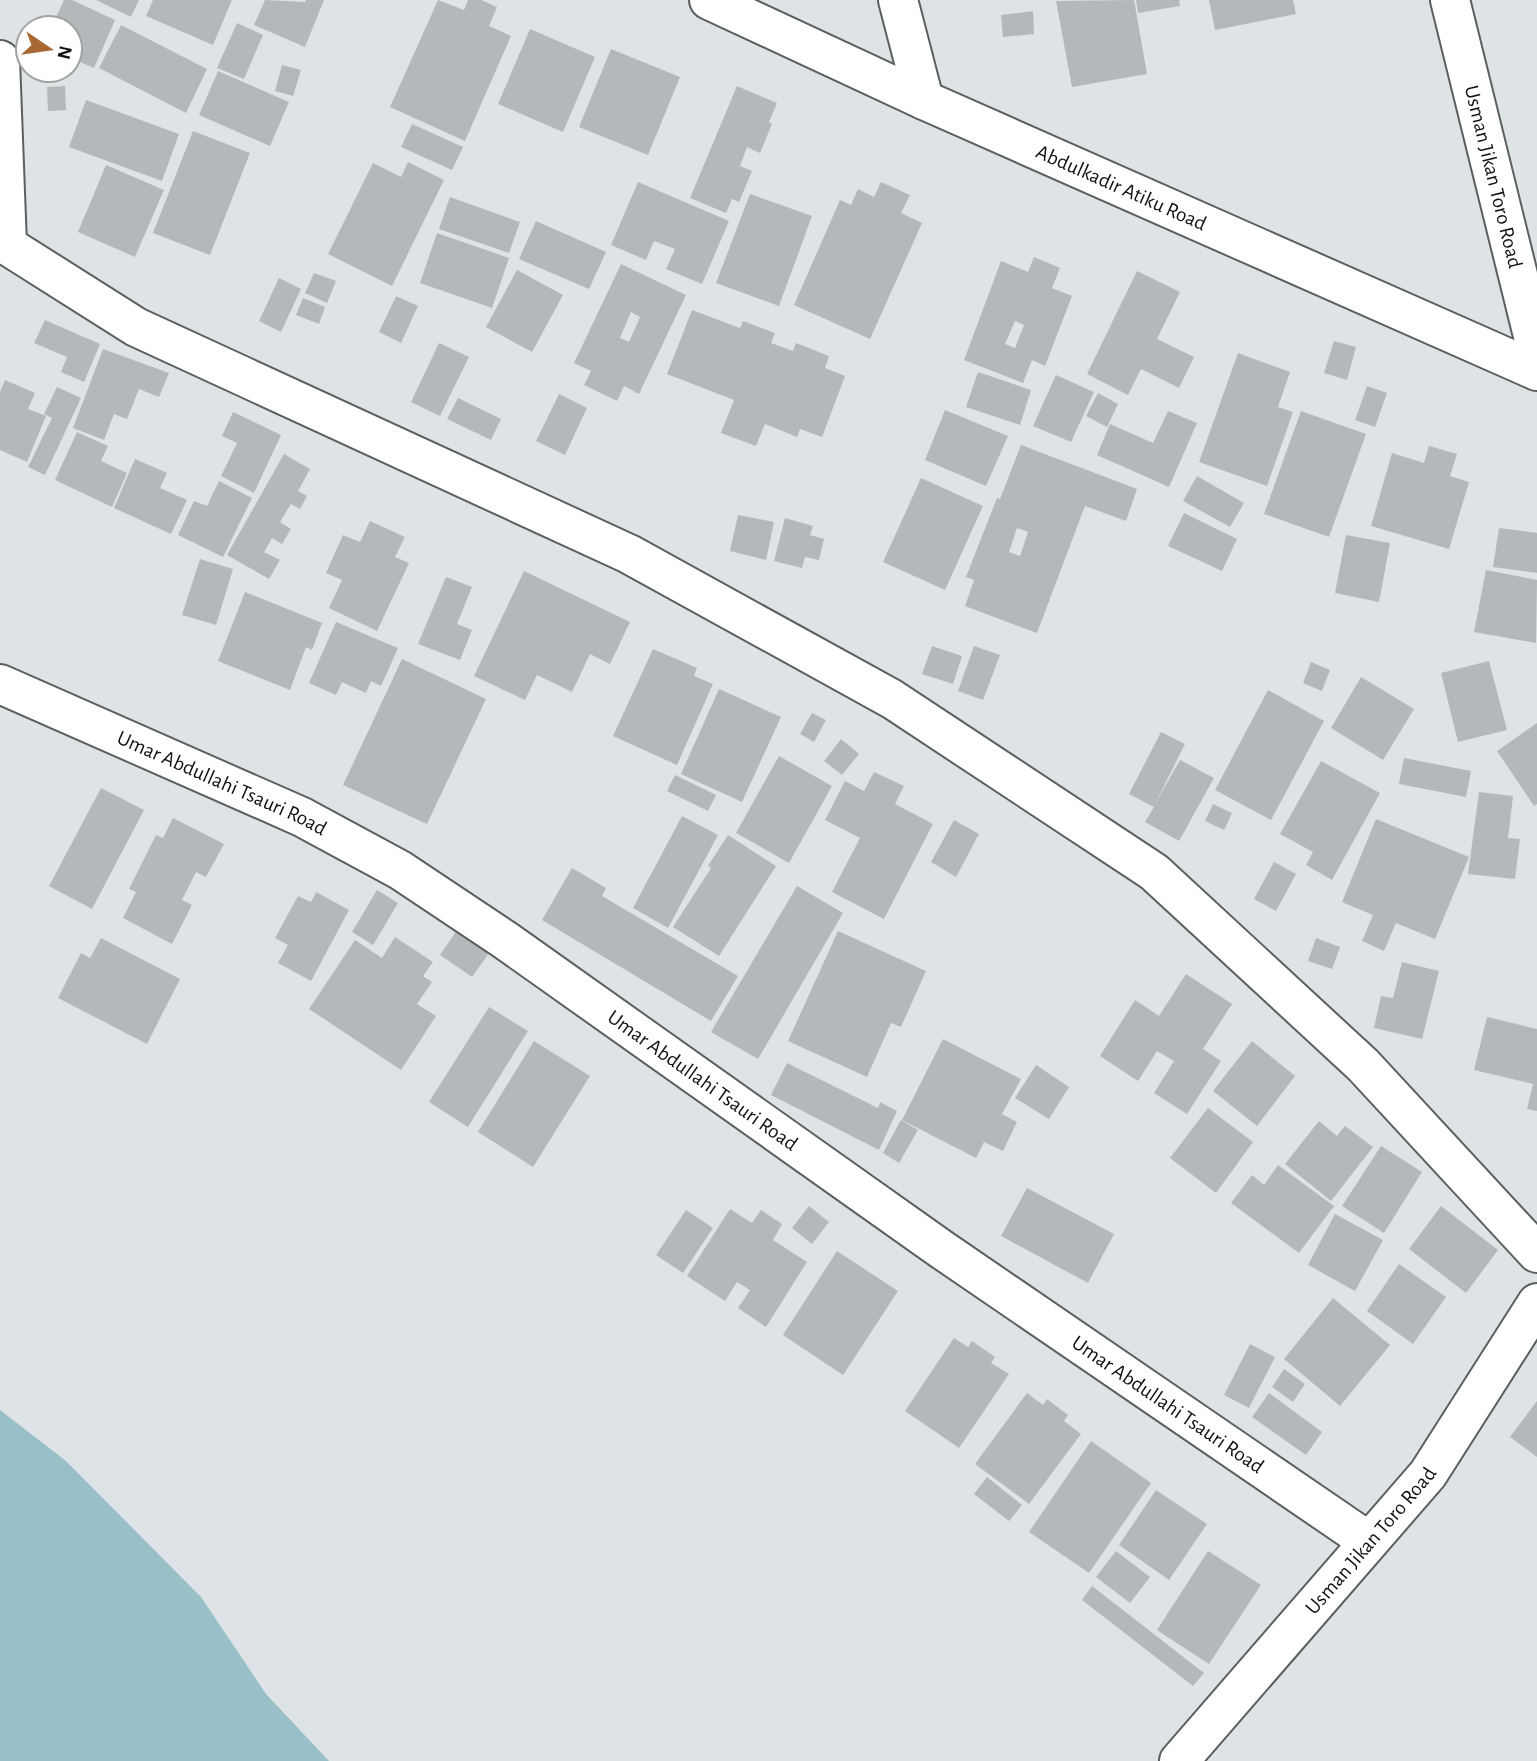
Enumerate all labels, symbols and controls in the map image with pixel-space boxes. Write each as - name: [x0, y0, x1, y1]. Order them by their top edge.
- north arrow: [14, 14, 84, 84]
- text: N: [53, 44, 75, 61]
- street label: Usman Jikan Toro Road: [1460, 83, 1526, 270]
- street label: Abdulkadir Atiku Road: [1033, 141, 1210, 235]
- street label: Umar Abdullahi Tsauri Road: [114, 727, 330, 839]
- street label: Umar Abdullahi Tsauri Road: [604, 1006, 801, 1155]
- street label: Umar Abdullahi Tsauri Road: [1068, 1332, 1268, 1478]
- street label: Usman Jikan Toro Road: [1301, 1464, 1440, 1618]

